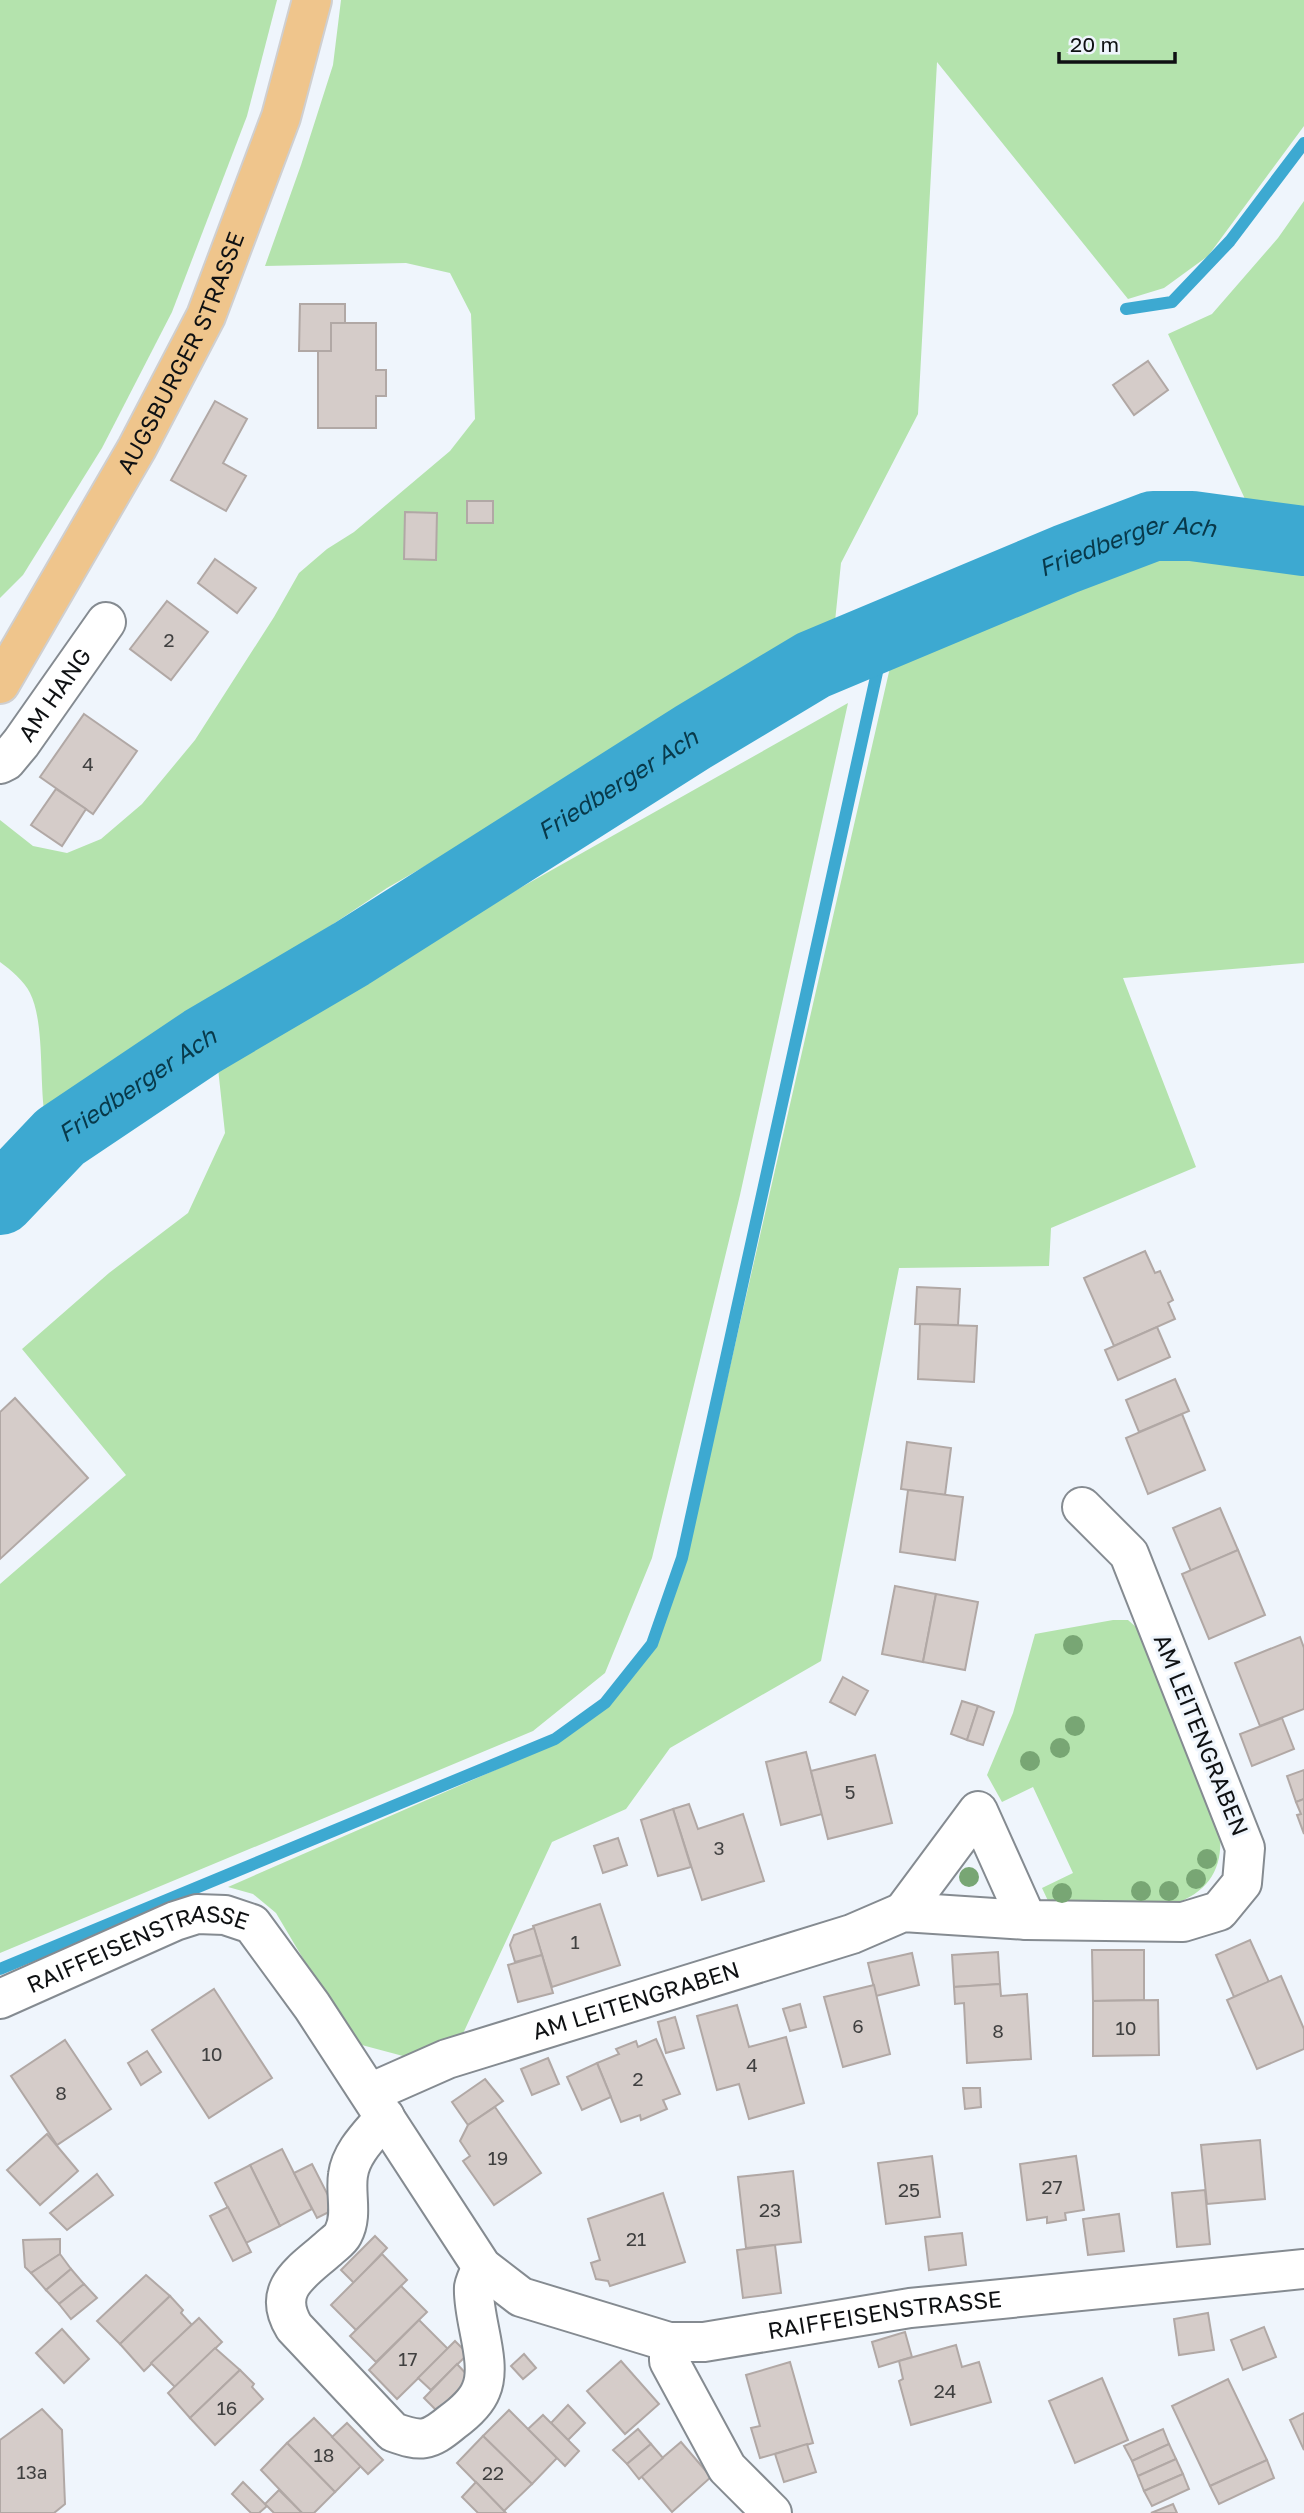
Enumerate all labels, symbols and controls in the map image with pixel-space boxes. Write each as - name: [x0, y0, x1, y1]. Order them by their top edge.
- scale bar: [1059, 21, 1174, 65]
- text: 20 m: [1070, 31, 1119, 57]
- street label: AUGSBURGER STRASSE: [110, 228, 249, 478]
- water label: Friedberger Ach: [1034, 509, 1219, 582]
- house number: 2: [163, 628, 175, 651]
- street label: AM HANG: [12, 642, 96, 746]
- water label: Friedberger Ach: [531, 721, 704, 845]
- house number: 4: [82, 752, 94, 775]
- water label: Friedberger Ach: [52, 1020, 222, 1147]
- street label: AM LEITENGRABEN: [1149, 1630, 1255, 1840]
- house number: 5: [844, 1780, 856, 1803]
- house number: 3: [713, 1836, 725, 1859]
- street label: RAIFFEISENSTRASSE: [22, 1899, 253, 1998]
- house number: 1: [570, 1930, 580, 1953]
- street label: AM LEITENGRABEN: [529, 1955, 743, 2045]
- house number: 6: [852, 2014, 864, 2037]
- house number: 10: [1116, 2016, 1137, 2039]
- house number: 8: [992, 2019, 1004, 2042]
- house number: 10: [202, 2042, 223, 2065]
- house number: 4: [746, 2053, 758, 2076]
- house number: 2: [632, 2067, 644, 2090]
- house number: 8: [55, 2081, 67, 2104]
- house number: 19: [488, 2146, 508, 2169]
- house number: 27: [1041, 2175, 1063, 2198]
- house number: 25: [898, 2178, 920, 2201]
- house number: 23: [759, 2198, 781, 2221]
- house number: 21: [626, 2227, 646, 2250]
- street label: RAIFFEISENSTRASSE: [765, 2284, 1003, 2344]
- house number: 17: [398, 2347, 418, 2370]
- house number: 24: [934, 2379, 956, 2402]
- house number: 16: [217, 2396, 237, 2419]
- house number: 18: [314, 2443, 334, 2466]
- house number: 13a: [16, 2460, 48, 2483]
- house number: 22: [482, 2461, 504, 2484]

